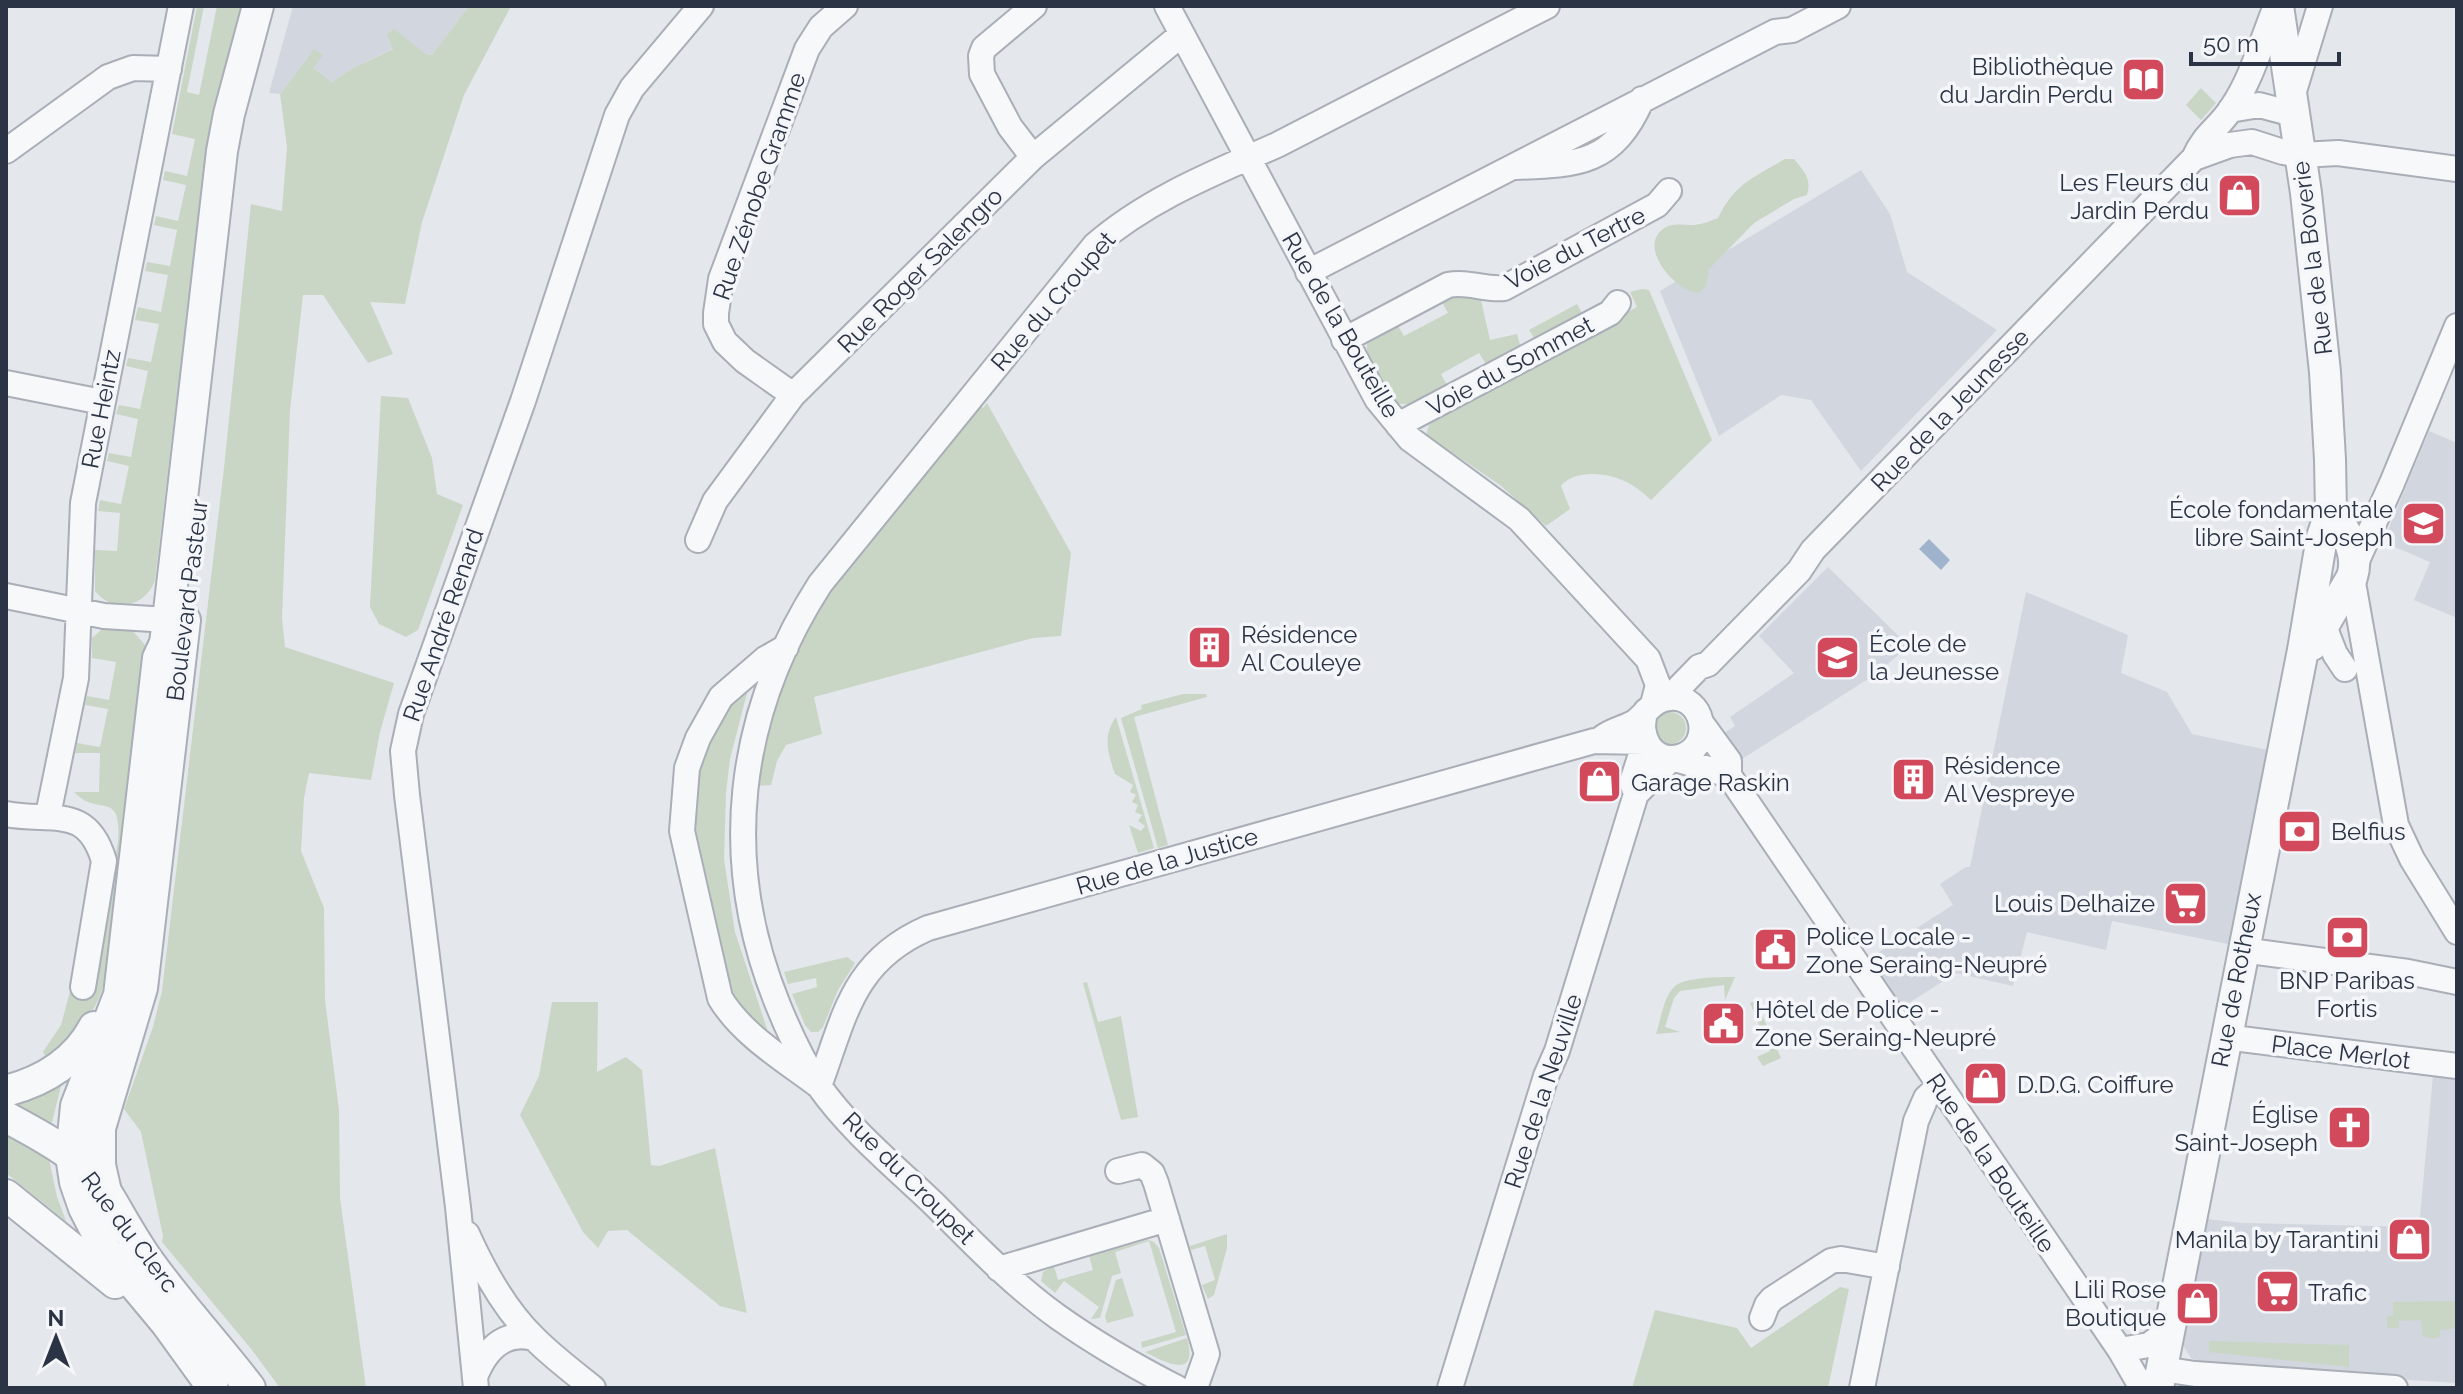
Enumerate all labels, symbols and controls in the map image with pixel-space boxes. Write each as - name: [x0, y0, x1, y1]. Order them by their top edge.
- scale bar: [2191, 16, 2339, 66]
- text: 50 m: [2203, 29, 2259, 58]
- place label: Bibliothèque du Jardin Perdu: [1940, 52, 2113, 109]
- library icon: Bibliothèque du Jardin Perdu: [2120, 56, 2168, 104]
- street label: Rue Zénobe Gramme: [706, 68, 812, 304]
- street label: Rue de la Boverie: [2286, 160, 2338, 356]
- place label: Les Fleurs du Jardin Perdu: [2059, 168, 2209, 225]
- shop icon: Les Fleurs du Jardin Perdu: [2216, 172, 2264, 220]
- street label: Rue Roger Salengro: [831, 181, 1009, 359]
- street label: Voie du Tertre: [1500, 200, 1650, 296]
- street label: Rue du Croupet: [985, 225, 1121, 377]
- street label: Rue de la Bouteille: [1276, 227, 1406, 423]
- street label: Voie du Sommet: [1422, 310, 1598, 422]
- street label: Rue de la Jeunesse: [1865, 323, 2035, 497]
- street label: Rue Heintz: [75, 347, 127, 471]
- place label: École fondamentale libre Saint-Joseph: [2169, 495, 2393, 552]
- street label: Boulevard Pasteur: [160, 497, 214, 703]
- school or university icon: École fondamentale libre Saint-Joseph: [2400, 499, 2448, 547]
- street label: Rue André Renard: [396, 525, 490, 725]
- place label: Résidence Al Couleye: [1241, 620, 1361, 677]
- building icon: Résidence Al Couleye: [1186, 624, 1234, 672]
- place label: École de la Jeunesse: [1869, 629, 1999, 686]
- school or university icon: École de la Jeunesse: [1814, 633, 1862, 681]
- place label: Résidence Al Vespreye: [1944, 751, 2075, 808]
- building icon: Résidence Al Vespreye: [1889, 755, 1937, 803]
- shop icon: Garage Raskin: [1576, 758, 1624, 806]
- place label: Garage Raskin: [1631, 768, 1790, 797]
- bank icon: Belfius: [2276, 807, 2324, 855]
- place label: Belfius: [2331, 817, 2406, 846]
- street label: Rue de la Justice: [1073, 821, 1261, 901]
- supermarket icon: Louis Delhaize: [2162, 879, 2210, 927]
- place label: Louis Delhaize: [1994, 889, 2155, 918]
- street label: Rue de Rotheux: [2205, 890, 2267, 1070]
- bank icon: BNP Paribas Fortis: [2323, 914, 2371, 962]
- place label: Police Locale - Zone Seraing-Neupré: [1806, 922, 2047, 979]
- public building icon: Police Locale - Zone Seraing-Neupré: [1751, 926, 1799, 974]
- place label: BNP Paribas Fortis: [2279, 966, 2415, 1023]
- street label: Rue de la Neuville: [1498, 990, 1588, 1192]
- place label: Hôtel de Police - Zone Seraing-Neupré: [1755, 995, 1996, 1052]
- public building icon: Hôtel de Police - Zone Seraing-Neupré: [1700, 999, 1748, 1047]
- street label: Place Merlot: [2270, 1029, 2412, 1075]
- shop icon: D.D.G. Coiffure: [1962, 1060, 2010, 1108]
- street label: Rue de la Bouteille: [1920, 1068, 2062, 1258]
- place label: D.D.G. Coiffure: [2017, 1070, 2174, 1099]
- place label: Église Saint-Joseph: [2174, 1100, 2318, 1157]
- church icon: Église Saint-Joseph: [2325, 1104, 2373, 1152]
- street label: Rue du Croupet: [837, 1106, 981, 1250]
- street label: Rue du Clerc: [75, 1166, 185, 1298]
- shop icon: Manila by Tarantini: [2386, 1215, 2434, 1263]
- place label: Manila by Tarantini: [2175, 1225, 2379, 1254]
- supermarket icon: Trafic: [2253, 1268, 2301, 1316]
- place label: Lili Rose Boutique: [2065, 1275, 2166, 1332]
- place label: Trafic: [2308, 1278, 2367, 1307]
- shop icon: Lili Rose Boutique: [2173, 1279, 2221, 1327]
- north arrow: [16, 1298, 96, 1378]
- text: N: [48, 1305, 64, 1331]

